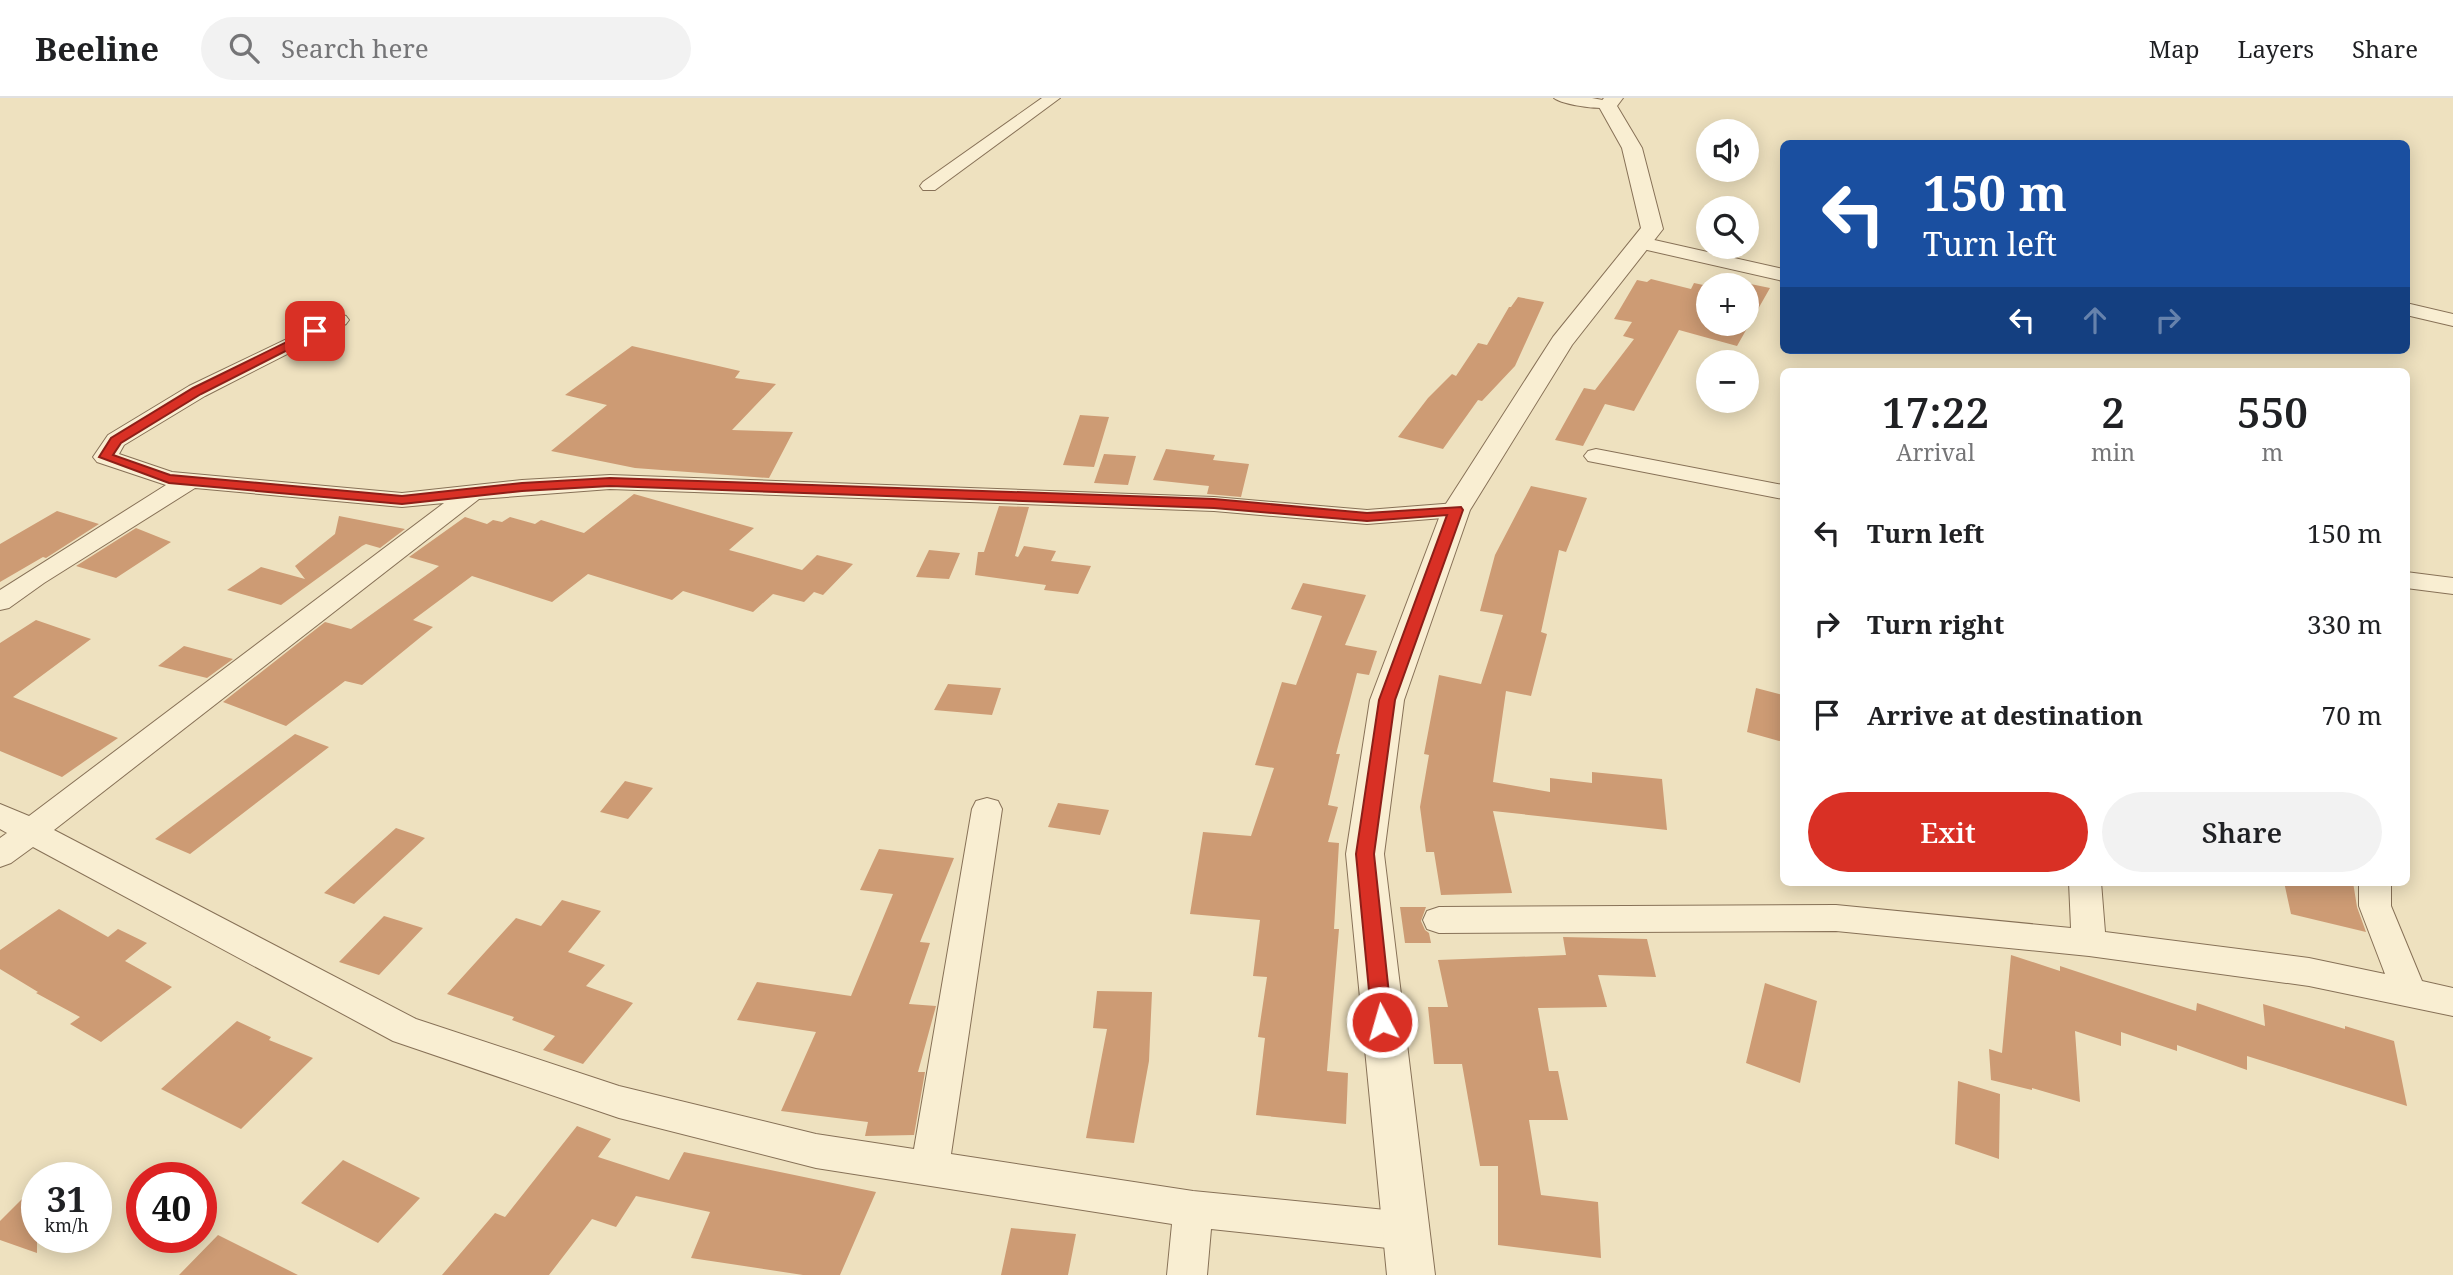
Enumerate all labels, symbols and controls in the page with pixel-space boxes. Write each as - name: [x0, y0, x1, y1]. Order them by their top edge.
- search box: [201, 17, 691, 80]
- text: Beeline: [35, 26, 159, 71]
- icon: search: [225, 29, 263, 67]
- text: Search here: [281, 30, 429, 66]
- text: Map: [2149, 32, 2200, 65]
- text: Layers: [2238, 32, 2314, 65]
- text: Share: [2352, 32, 2418, 65]
- map controls: [1696, 119, 1759, 413]
- button: sound: [1696, 119, 1759, 182]
- text: 150 m: [1923, 159, 2067, 225]
- icon: left: [1808, 168, 1899, 259]
- button: search: [1696, 196, 1759, 259]
- text: Turn left: [1923, 222, 2057, 265]
- button: +: [1696, 273, 1759, 336]
- pin: [285, 301, 345, 361]
- icon: left: [2003, 301, 2041, 339]
- icon: ahead: [2076, 301, 2114, 339]
- icon: right: [2149, 301, 2187, 339]
- icon: arrive: [296, 312, 334, 350]
- button: −: [1696, 350, 1759, 413]
- text: 17:22: [1882, 383, 1989, 440]
- text: 2: [2101, 383, 2125, 440]
- text: 550: [2237, 383, 2308, 440]
- text: Arrival: [1896, 436, 1975, 468]
- text: min: [2091, 436, 2135, 468]
- text: m: [2262, 436, 2283, 468]
- icon: left: [1808, 514, 1846, 552]
- text: Turn left: [1867, 515, 1984, 551]
- text: 150 m: [2307, 515, 2382, 551]
- icon: right: [1808, 605, 1846, 643]
- text: Turn right: [1867, 606, 2004, 642]
- text: 330 m: [2307, 606, 2382, 642]
- icon: arrive: [1808, 696, 1846, 734]
- text: Arrive at destination: [1867, 697, 2143, 733]
- text: 70 m: [2322, 697, 2382, 733]
- button: Exit: [1808, 792, 2088, 872]
- button: Share: [2102, 792, 2382, 872]
- position arrow: [1345, 985, 1419, 1059]
- speed limit sign: 40: [126, 1162, 217, 1253]
- text: 31: [47, 1175, 86, 1222]
- text: km/h: [44, 1213, 89, 1237]

